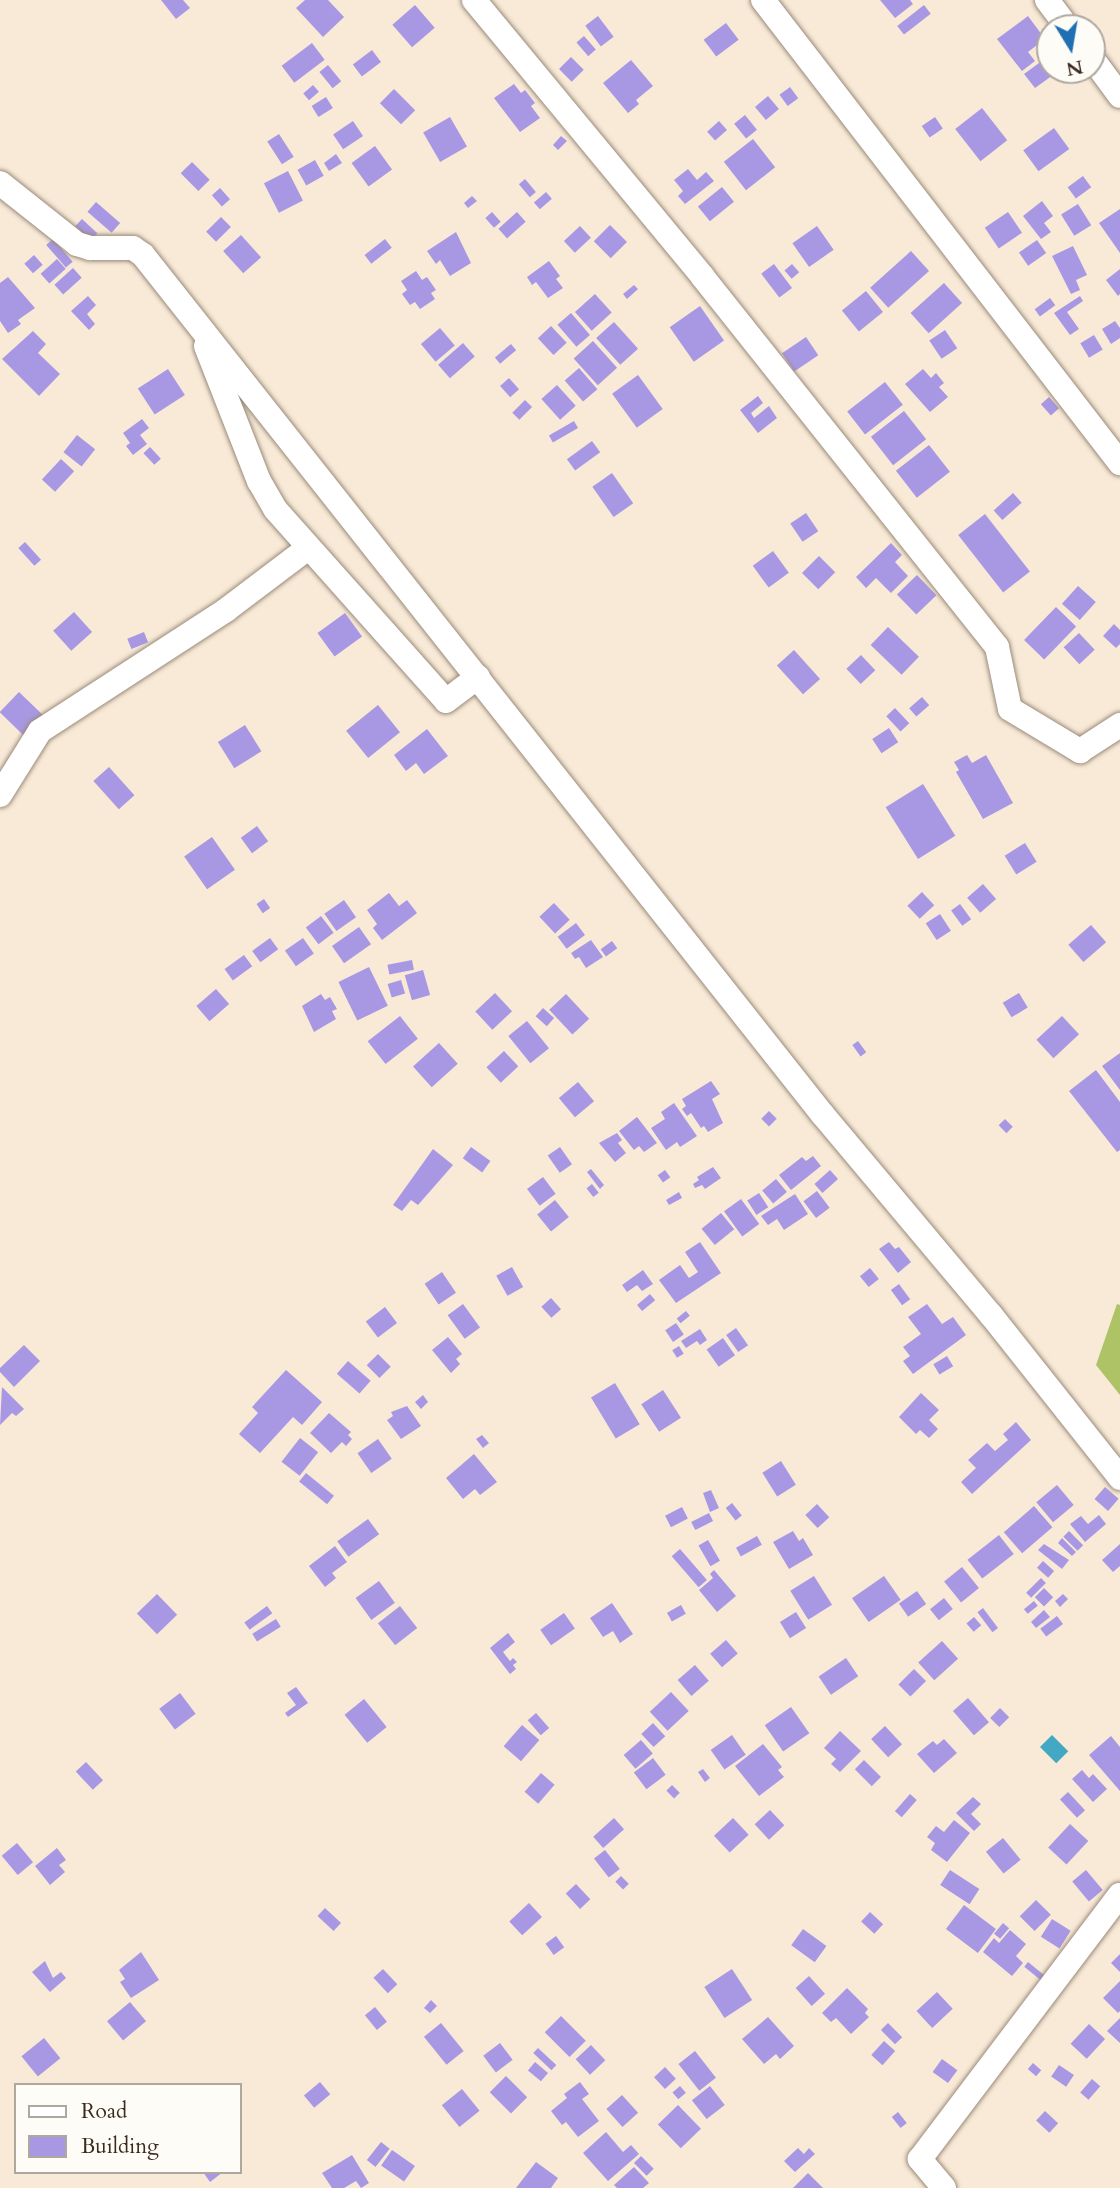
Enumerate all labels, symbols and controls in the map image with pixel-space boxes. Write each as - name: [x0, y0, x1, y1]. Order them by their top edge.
- north arrow: [1036, 14, 1106, 84]
- text: N: [1064, 53, 1085, 82]
- legend: [14, 2083, 242, 2174]
- text: Road: [81, 2097, 127, 2126]
- text: Building: [81, 2132, 159, 2161]

